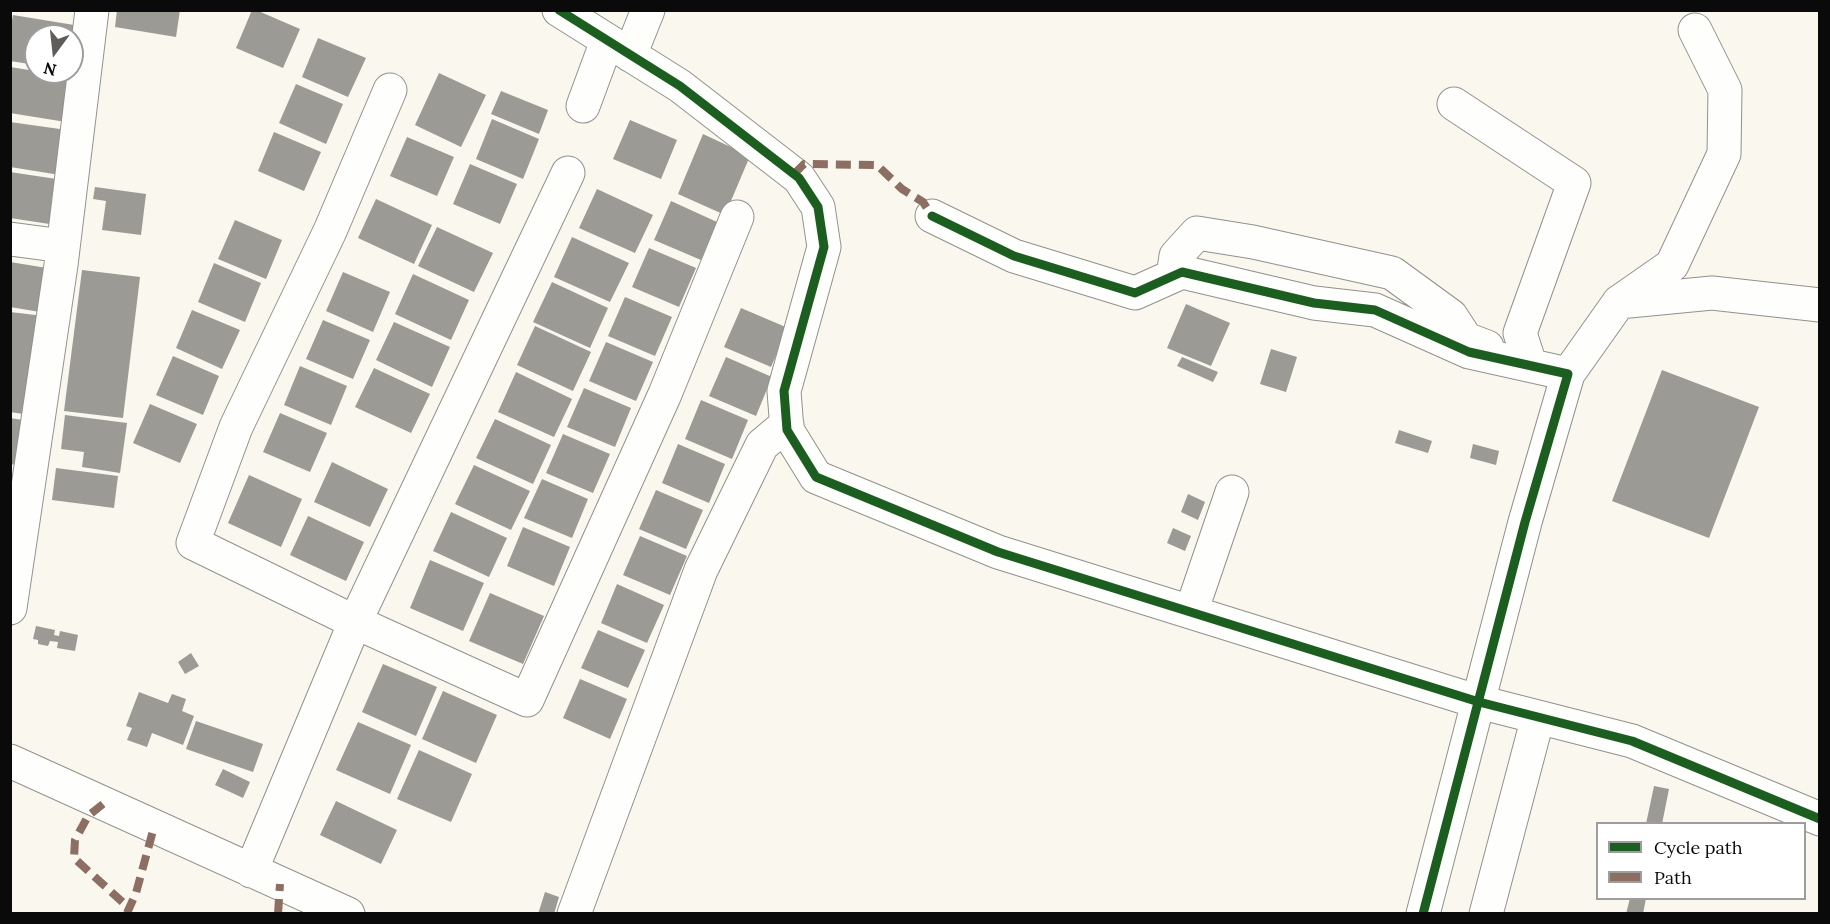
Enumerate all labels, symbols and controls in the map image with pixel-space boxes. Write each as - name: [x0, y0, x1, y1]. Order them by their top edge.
- north arrow: [24, 24, 84, 84]
- text: N: [41, 58, 58, 81]
- legend: [1596, 822, 1806, 900]
- text: Cycle path: [1654, 836, 1743, 859]
- text: Path: [1654, 866, 1692, 889]

